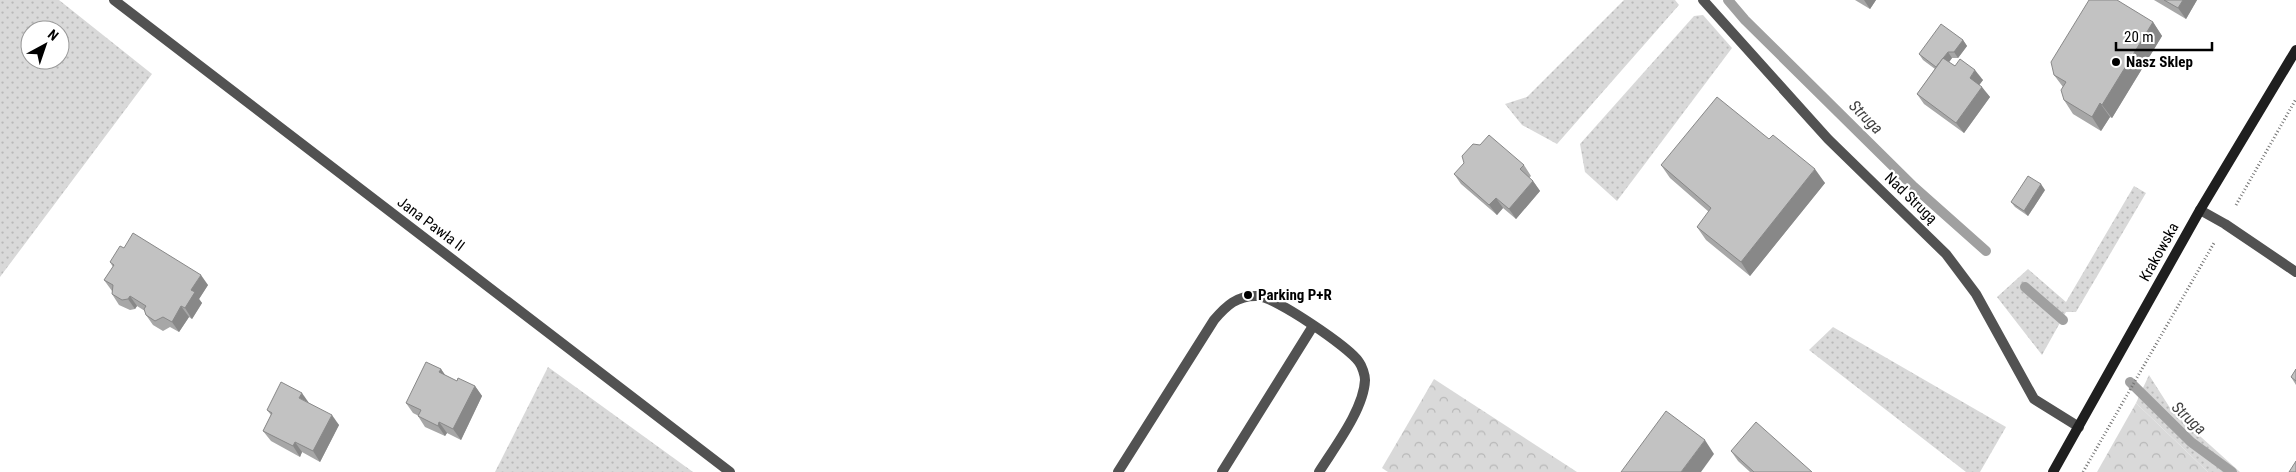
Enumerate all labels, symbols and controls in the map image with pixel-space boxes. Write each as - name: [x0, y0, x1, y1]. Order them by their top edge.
- north arrow: [20, 20, 70, 70]
- scale bar: [2116, 20, 2212, 52]
- text: N: [45, 26, 62, 44]
- text: 20 m: [2124, 28, 2154, 46]
- place label: Nasz Sklep: [2126, 53, 2193, 71]
- marker: Nasz Sklep: [2110, 56, 2122, 68]
- water label: Struga: [1845, 96, 1887, 138]
- street label: Nad Strugą: [1881, 169, 1941, 227]
- street label: Jana Pawła II: [394, 193, 468, 255]
- street label: Krakowska: [2136, 219, 2182, 285]
- place label: Parking P+R: [1258, 286, 1332, 304]
- marker: Parking P+R: [1242, 289, 1254, 301]
- water label: Struga: [2168, 397, 2210, 439]

